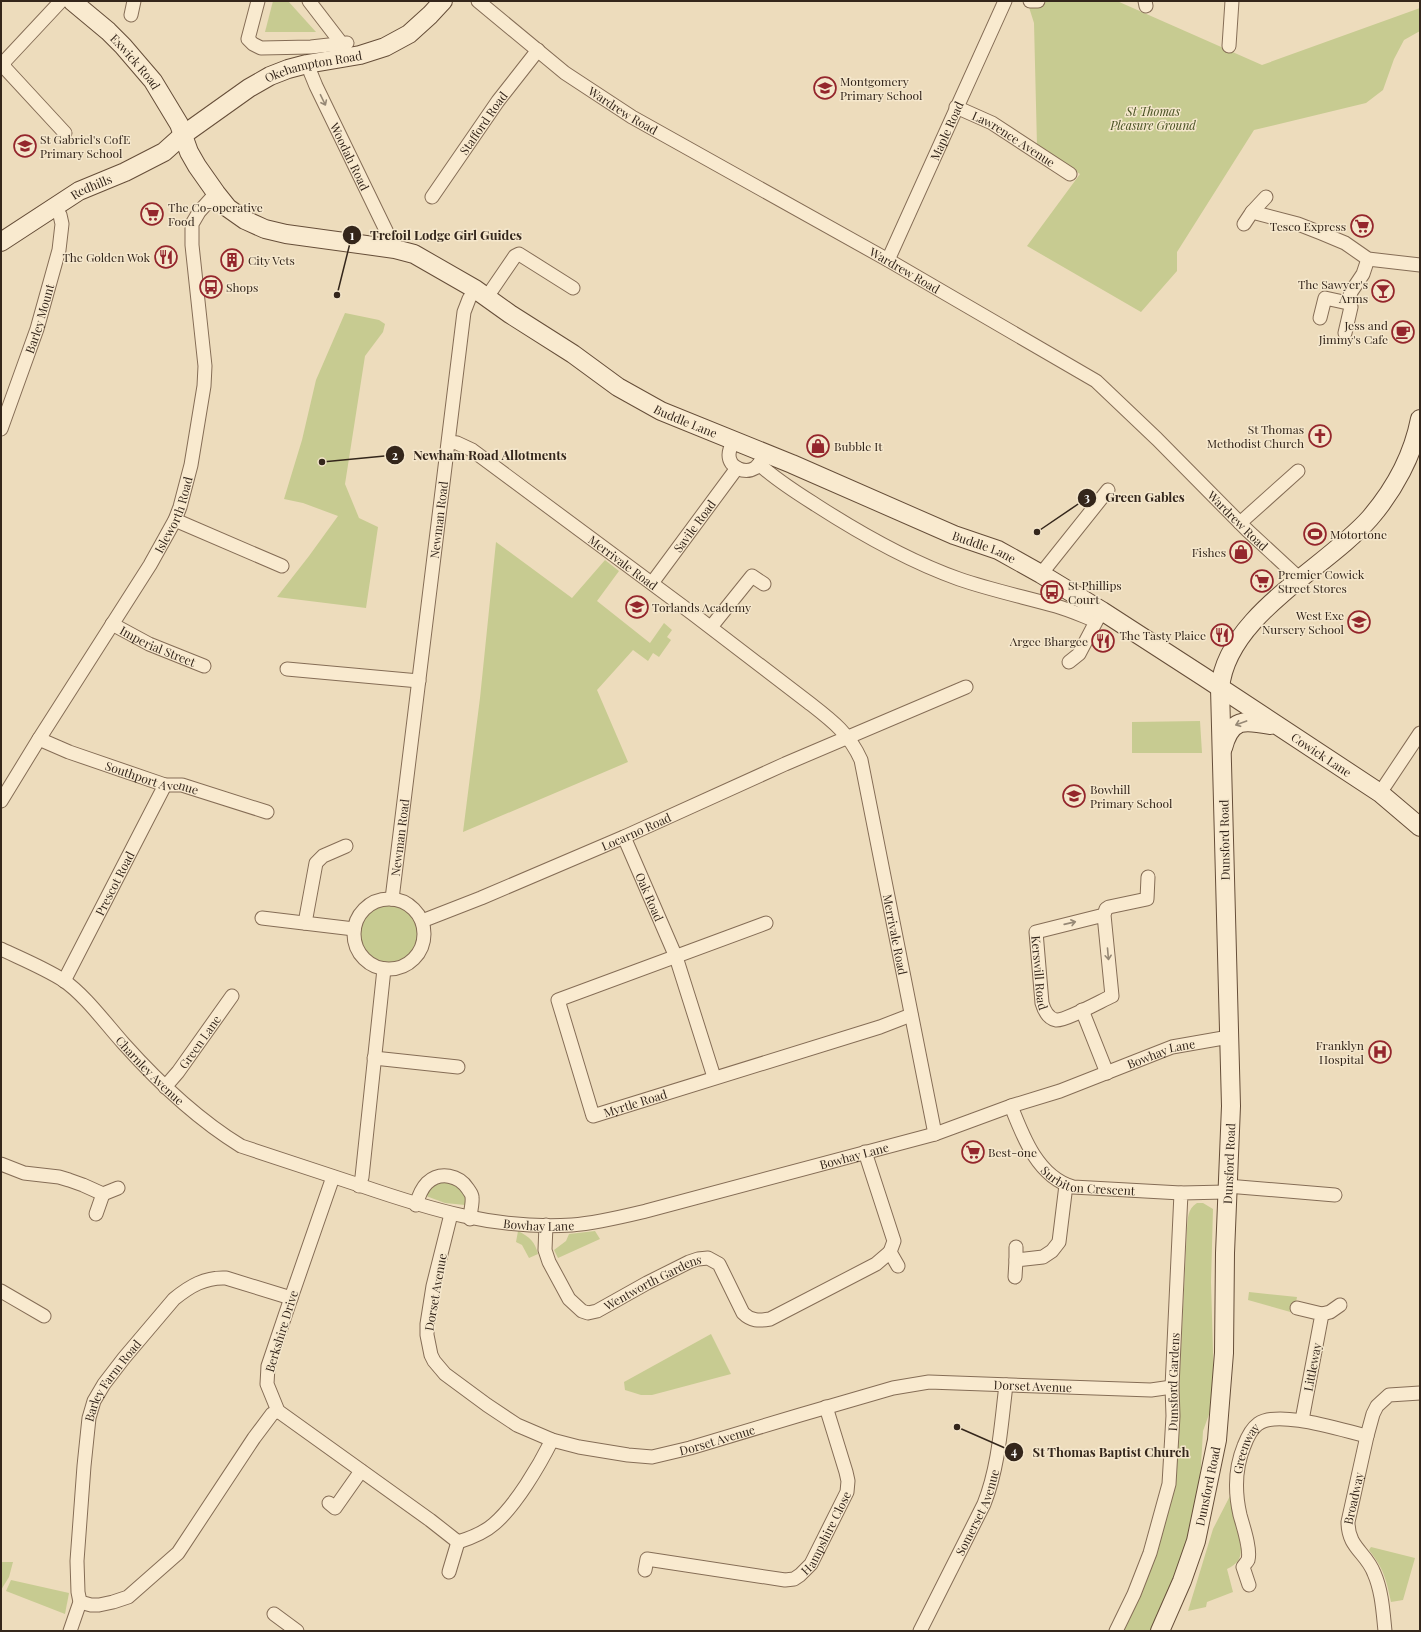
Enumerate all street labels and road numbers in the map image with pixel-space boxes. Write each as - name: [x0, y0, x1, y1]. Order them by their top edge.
- street label: Exwick Road: [107, 30, 164, 92]
- street label: Okehampton Road: [261, 47, 363, 86]
- street label: Wardrew Road: [585, 82, 661, 138]
- street label: Stafford Road: [456, 88, 511, 158]
- street label: Maple Road: [926, 99, 967, 163]
- street label: Lawrence Avenue: [970, 107, 1058, 170]
- street label: Woodah Road: [326, 119, 373, 193]
- street label: Redhills: [67, 170, 114, 203]
- street label: Wardrew Road: [866, 243, 943, 297]
- street label: Barley Mount: [21, 281, 57, 355]
- street label: Buddle Lane: [651, 401, 720, 441]
- street label: Isleworth Road: [150, 475, 196, 556]
- street label: Newman Road: [426, 480, 451, 559]
- street label: Wardrew Road: [1204, 486, 1272, 554]
- street label: Savile Road: [669, 496, 719, 555]
- street label: Buddle Lane: [950, 527, 1019, 566]
- street label: Merrivale Road: [586, 531, 661, 593]
- street label: Imperial Street: [117, 622, 199, 670]
- street label: Cowick Lane: [1288, 729, 1355, 780]
- street label: Southport Avenue: [103, 757, 201, 798]
- street label: Newman Road: [387, 798, 412, 877]
- street label: Dunsford Road: [1215, 799, 1233, 881]
- street label: Locarno Road: [599, 809, 673, 854]
- street label: Prescot Road: [91, 848, 138, 918]
- street label: Oak Road: [632, 870, 667, 924]
- street label: Merrivale Road: [880, 893, 911, 976]
- street label: Kerswill Road: [1028, 935, 1052, 1012]
- street label: Green Lane: [175, 1012, 224, 1072]
- street label: Charnley Avenue: [112, 1032, 188, 1108]
- street label: Bowhay Lane: [1125, 1035, 1196, 1072]
- street label: Myrtle Road: [601, 1086, 669, 1120]
- street label: Dunsford Road: [1219, 1123, 1238, 1204]
- street label: Bowhay Lane: [818, 1139, 890, 1172]
- street label: Surbiton Crescent: [1038, 1162, 1136, 1198]
- street label: Bowhay Lane: [502, 1215, 575, 1234]
- street label: Wentworth Gardens: [600, 1251, 702, 1314]
- street label: Dorset Avenue: [420, 1252, 450, 1332]
- street label: Berkshire Drive: [261, 1288, 301, 1374]
- street label: Dunsford Gardens: [1164, 1332, 1183, 1432]
- street label: Barley Farm Road: [80, 1336, 144, 1423]
- street label: Littleway: [1299, 1341, 1325, 1393]
- street label: Dorset Avenue: [993, 1376, 1072, 1395]
- street label: Greenway: [1229, 1419, 1263, 1475]
- street label: Dorset Avenue: [677, 1421, 757, 1458]
- street label: Dunsford Road: [1191, 1445, 1223, 1527]
- street label: Somerset Avenue: [951, 1468, 1002, 1558]
- street label: Broadway: [1340, 1471, 1367, 1526]
- street label: Hampshire Close: [797, 1488, 854, 1578]

